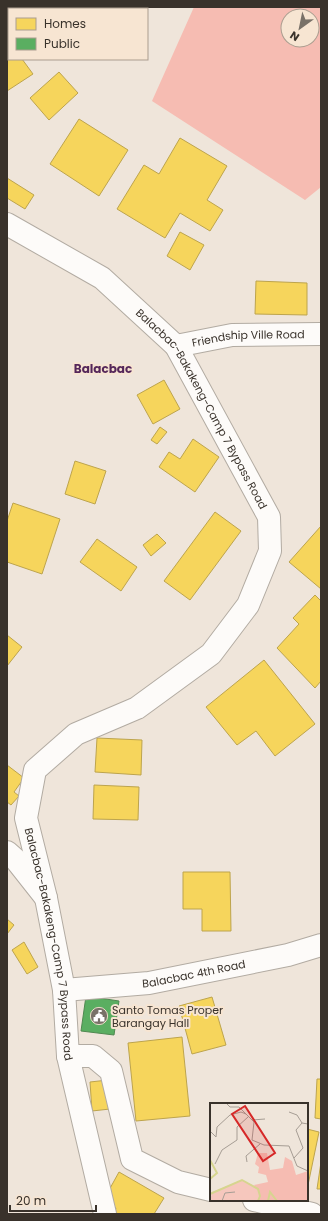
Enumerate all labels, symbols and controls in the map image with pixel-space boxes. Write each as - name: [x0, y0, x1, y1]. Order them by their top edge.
- legend: [8, 8, 148, 60]
- north arrow: [280, 8, 320, 48]
- text: Homes: [44, 15, 86, 32]
- text: N: [287, 27, 302, 45]
- text: Public: [44, 35, 80, 52]
- street label: Balacbac-Bakakeng-Camp 7 Bypass Road: [132, 305, 271, 512]
- street label: Friendship Ville Road: [190, 326, 305, 351]
- district label: Balacbac: [74, 360, 132, 377]
- street label: Balacbac-Bakakeng-Camp 7 Bypass Road: [21, 826, 77, 1062]
- street label: Balacbac 4th Road: [142, 956, 247, 992]
- place label: Santo Tomas Proper Barangay Hall: [112, 1002, 223, 1031]
- public building icon: Santo Tomas Proper Barangay Hall: [89, 1006, 109, 1026]
- inset map: [210, 1103, 308, 1201]
- scale bar: [10, 1187, 96, 1213]
- text: 20 m: [16, 1192, 46, 1209]

